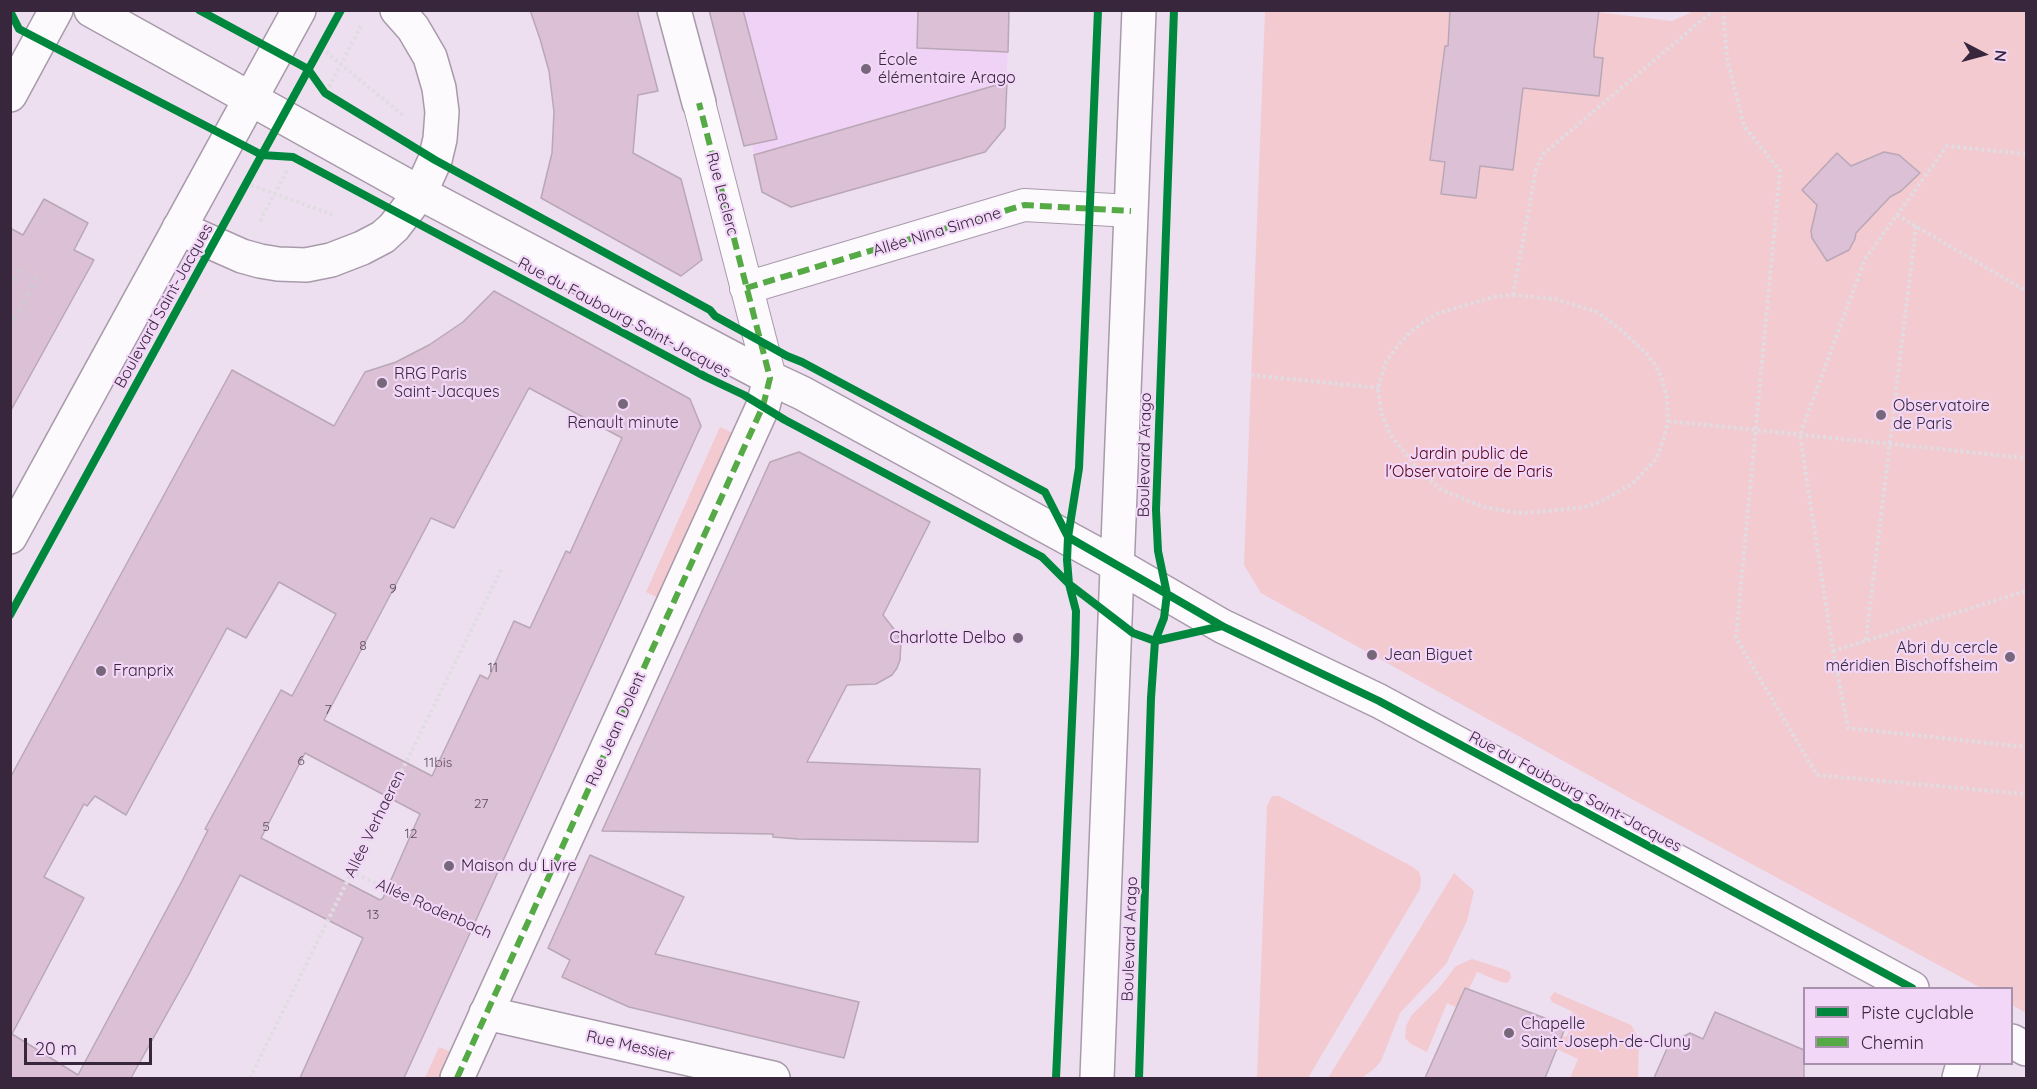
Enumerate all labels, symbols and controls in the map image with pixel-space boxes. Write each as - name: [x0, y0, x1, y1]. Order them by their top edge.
- north arrow: [1953, 24, 2013, 84]
- text: N: [1990, 49, 2011, 63]
- place label: École élémentaire Arago: [878, 50, 1016, 88]
- marker: École élémentaire Arago: [859, 62, 873, 76]
- street label: Rue Leclerc: [702, 150, 742, 238]
- street label: Allée Nina Simone: [870, 203, 1004, 261]
- street label: Boulevard Saint-Jacques: [111, 220, 217, 392]
- street label: Rue du Faubourg Saint-Jacques: [514, 254, 734, 382]
- place label: RRG Paris Saint-Jacques: [394, 364, 500, 402]
- marker: RRG Paris Saint-Jacques: [375, 376, 389, 390]
- street label: Boulevard Arago: [1134, 392, 1156, 518]
- place label: Observatoire de Paris: [1893, 396, 1990, 434]
- marker: Renault minute: [616, 397, 630, 411]
- marker: Observatoire de Paris: [1874, 408, 1888, 422]
- place label: Renault minute: [567, 413, 679, 433]
- park label: Jardin public de l'Observatoire de Paris: [1385, 444, 1553, 482]
- house number: 9: [389, 581, 397, 597]
- place label: Charlotte Delbo: [890, 628, 1006, 648]
- marker: Charlotte Delbo: [1011, 631, 1025, 645]
- house number: 8: [359, 638, 367, 654]
- place label: Abri du cercle méridien Bischoffsheim: [1825, 638, 1998, 676]
- place label: Jean Biguet: [1384, 645, 1473, 665]
- marker: Jean Biguet: [1365, 648, 1379, 662]
- marker: Abri du cercle méridien Bischoffsheim: [2003, 650, 2017, 664]
- house number: 11: [488, 660, 498, 676]
- place label: Franprix: [113, 661, 174, 681]
- marker: Franprix: [94, 664, 108, 678]
- street label: Rue Jean Dolent: [582, 669, 650, 789]
- house number: 7: [324, 702, 332, 718]
- street label: Rue du Faubourg Saint-Jacques: [1465, 728, 1685, 856]
- house number: 6: [297, 753, 305, 769]
- house number: 11bis: [424, 755, 452, 771]
- street label: Allée Verhaeren: [341, 767, 409, 881]
- house number: 27: [474, 796, 488, 812]
- house number: 5: [262, 819, 270, 835]
- house number: 12: [405, 826, 417, 842]
- place label: Maison du Livre: [461, 856, 577, 876]
- marker: Maison du Livre: [442, 859, 456, 873]
- street label: Allée Rodenbach: [373, 875, 495, 943]
- street label: Boulevard Arago: [1118, 876, 1142, 1002]
- house number: 13: [367, 907, 379, 923]
- legend: [1803, 987, 2013, 1065]
- text: Piste cyclable: [1861, 1001, 1974, 1024]
- place label: Chapelle Saint-Joseph-de-Cluny: [1521, 1014, 1691, 1052]
- scale bar: [27, 1026, 154, 1064]
- marker: Chapelle Saint-Joseph-de-Cluny: [1502, 1026, 1516, 1040]
- street label: Rue Messier: [584, 1027, 676, 1065]
- text: Chemin: [1861, 1031, 1924, 1054]
- text: 20 m: [35, 1037, 77, 1060]

